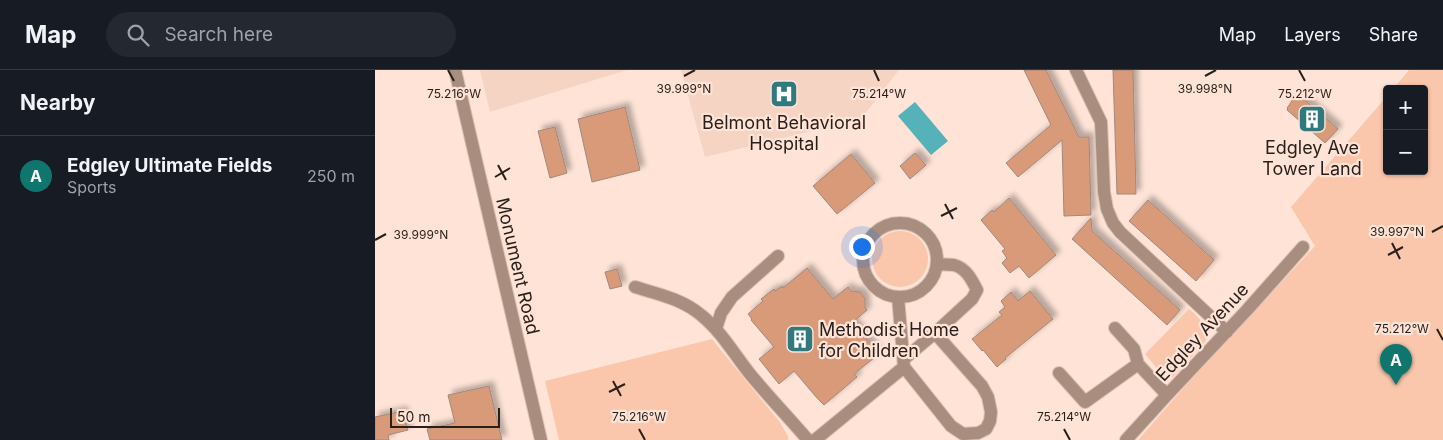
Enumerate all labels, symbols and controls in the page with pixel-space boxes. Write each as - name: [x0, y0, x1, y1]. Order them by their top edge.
- search box: [106, 12, 456, 57]
- text: Map: [25, 20, 76, 49]
- icon: search: [124, 21, 152, 49]
- text: Search here: [164, 23, 273, 46]
- text: Map: [1219, 24, 1256, 45]
- text: Layers: [1284, 24, 1341, 45]
- text: Share: [1369, 24, 1418, 45]
- hospital icon: Belmont Behavioral Hospital: [769, 79, 799, 109]
- text: 39.999°N: [657, 81, 711, 96]
- text: 39.998°N: [1178, 81, 1232, 96]
- map controls: [1383, 85, 1428, 175]
- button: +: [1383, 85, 1428, 130]
- text: 75.216°W: [427, 86, 481, 101]
- text: 75.214°W: [852, 86, 906, 101]
- text: 75.212°W: [1278, 86, 1332, 101]
- text: Nearby: [20, 90, 95, 115]
- building icon: Edgley Ave Tower Land: [1297, 104, 1327, 134]
- place label: Belmont Behavioral Hospital: [702, 112, 866, 154]
- button: −: [1383, 130, 1428, 175]
- place label: Edgley Ave Tower Land: [1262, 137, 1362, 179]
- text: Edgley Ultimate Fields: [67, 154, 272, 177]
- text: A: [30, 166, 42, 186]
- text: 250 m: [307, 166, 355, 186]
- text: Sports: [67, 177, 116, 197]
- street label: Monument Road: [492, 196, 544, 336]
- text: 39.997°N: [1370, 224, 1424, 239]
- text: 39.999°N: [394, 227, 448, 242]
- your location: [849, 234, 875, 260]
- street label: Edgley Avenue: [1151, 279, 1253, 385]
- place label: Methodist Home for Children: [819, 319, 959, 361]
- text: 75.212°W: [1375, 321, 1429, 336]
- building icon: Methodist Home for Children: [785, 324, 815, 354]
- pin: A: [1380, 344, 1412, 385]
- scale bar: [390, 405, 500, 428]
- text: 50 m: [397, 408, 431, 425]
- text: 75.216°W: [612, 409, 666, 424]
- text: 75.214°W: [1037, 409, 1091, 424]

